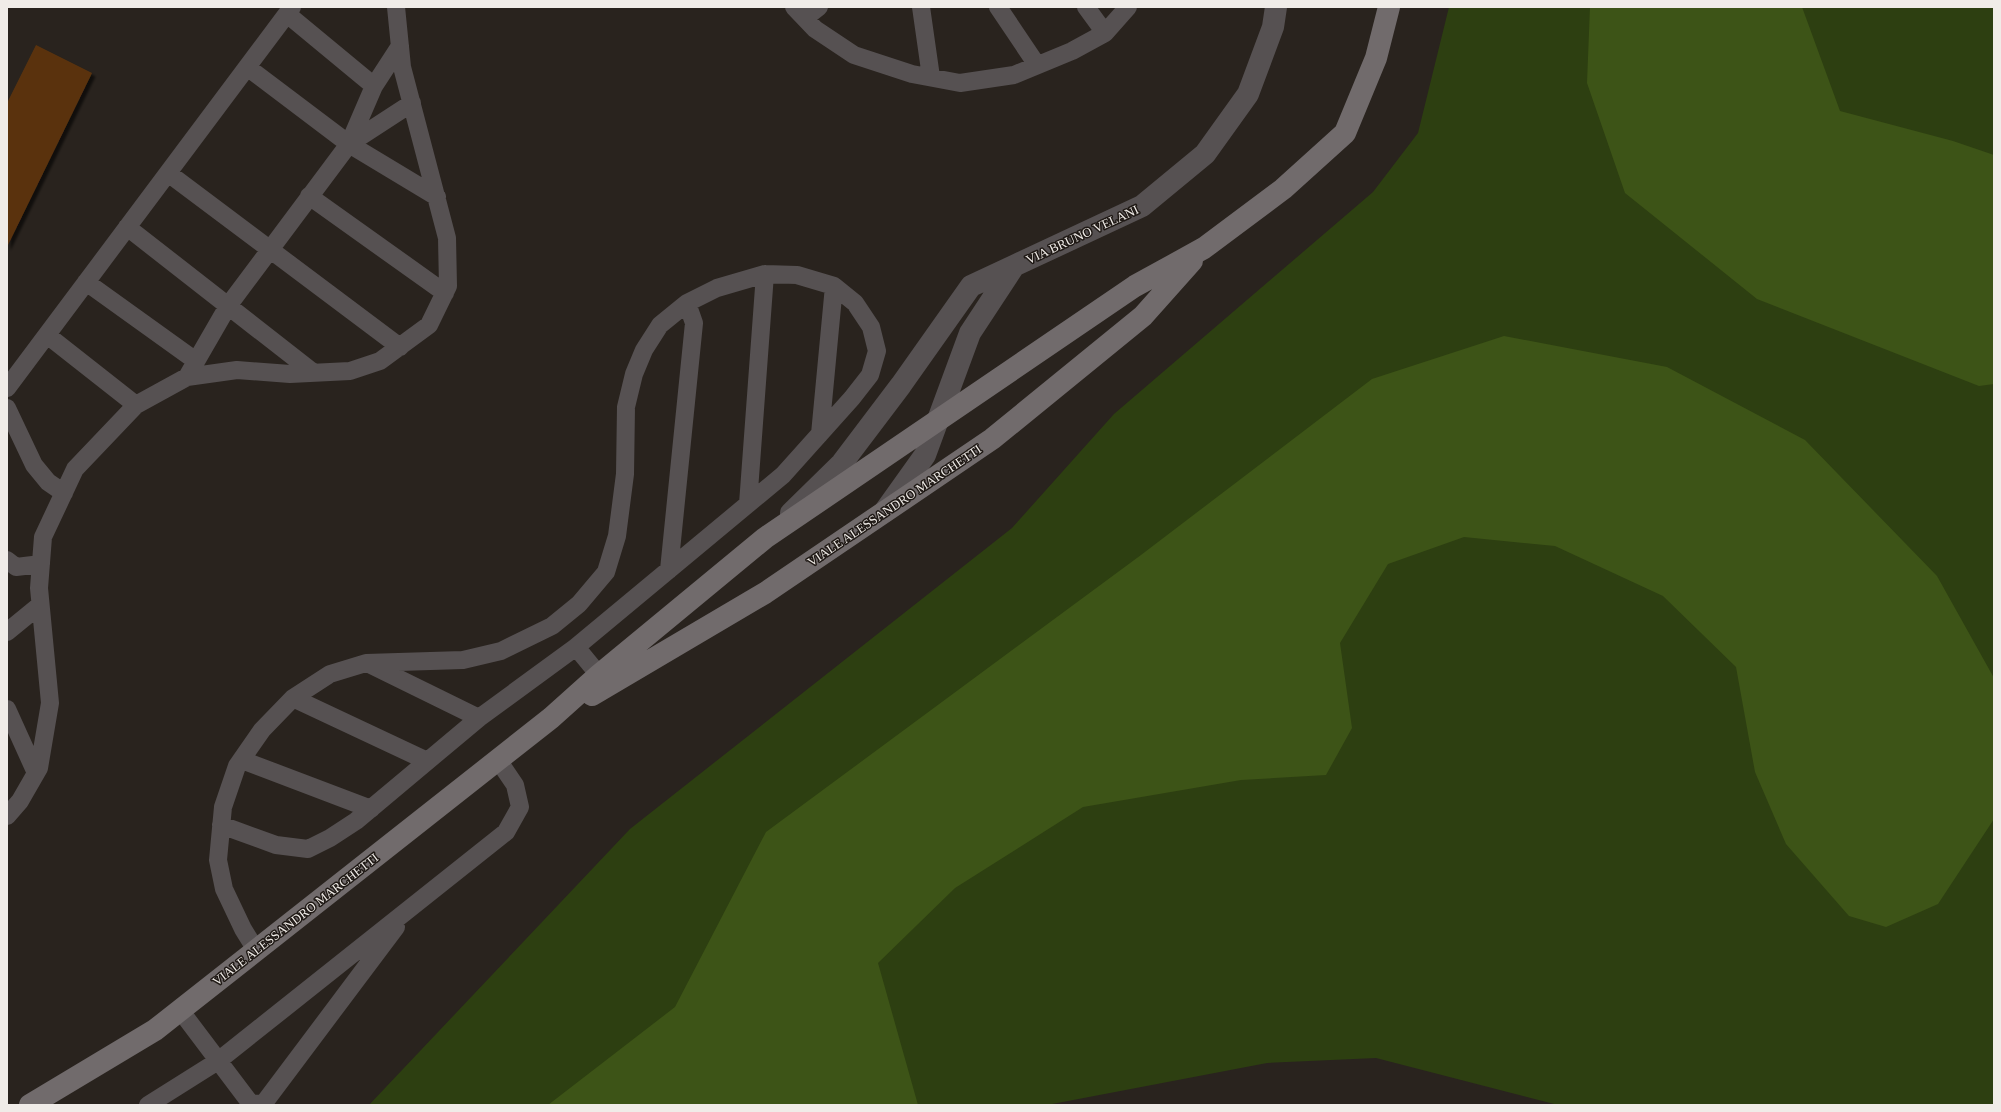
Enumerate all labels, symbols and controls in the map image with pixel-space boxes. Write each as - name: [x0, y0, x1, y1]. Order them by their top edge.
- street label: VIA BRUNO VELANI: [1024, 202, 1141, 267]
- street label: VIALE ALESSANDRO MARCHETTI: [804, 441, 984, 569]
- street label: VIALE ALESSANDRO MARCHETTI: [209, 850, 381, 989]

